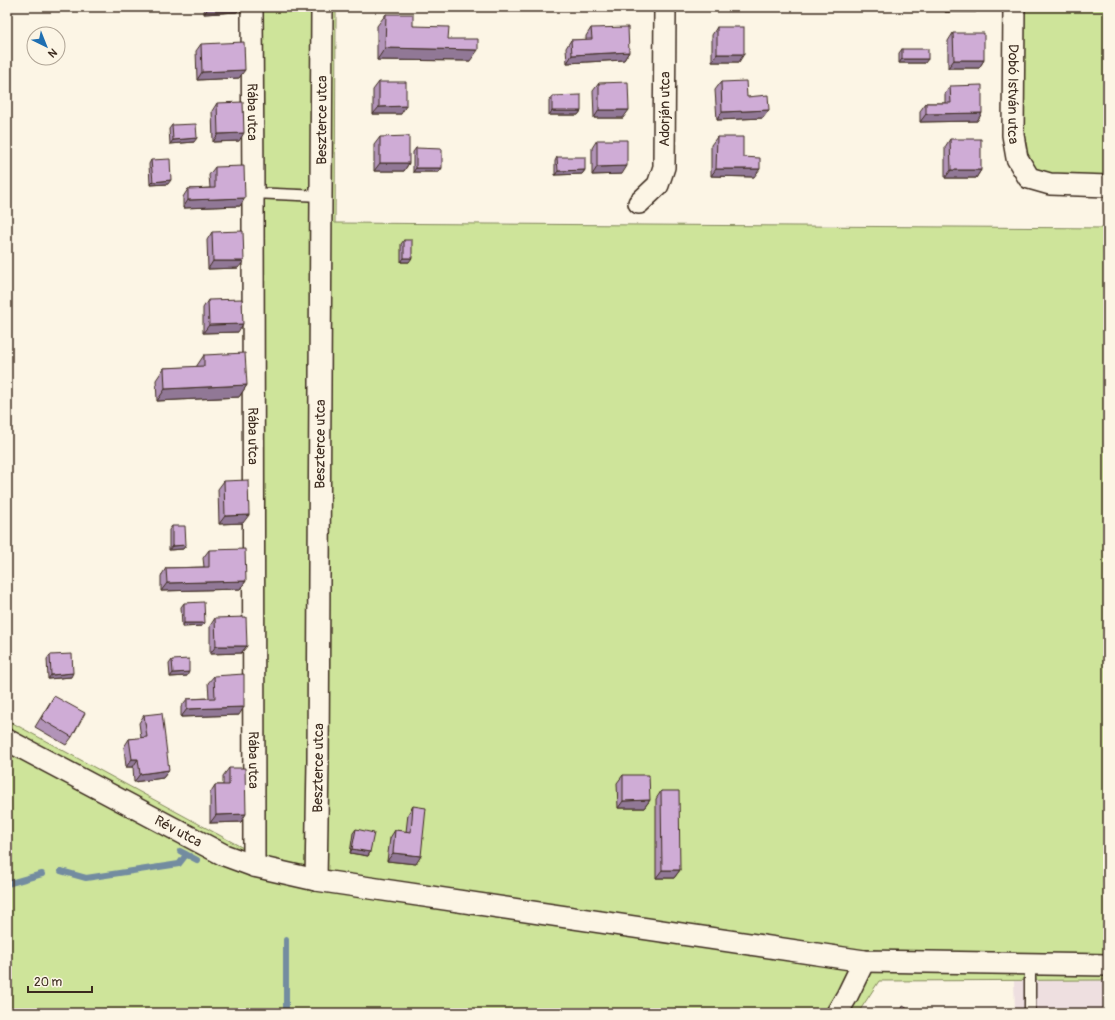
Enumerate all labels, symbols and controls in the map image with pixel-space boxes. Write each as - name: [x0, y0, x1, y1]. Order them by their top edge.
- north arrow: [26, 26, 66, 66]
- street label: Dobó István utca: [1004, 44, 1023, 145]
- text: N: [45, 46, 60, 61]
- street label: Adorján utca: [656, 71, 673, 147]
- street label: Beszterce utca: [313, 75, 330, 165]
- street label: Rába utca: [244, 83, 261, 141]
- street label: Beszterce utca: [311, 399, 328, 489]
- street label: Rába utca: [245, 407, 262, 465]
- street label: Beszterce utca: [309, 723, 327, 813]
- street label: Rába utca: [245, 731, 262, 789]
- street label: Rév utca: [152, 811, 205, 850]
- scale bar: [28, 968, 92, 994]
- text: 20 m: [34, 975, 63, 990]

